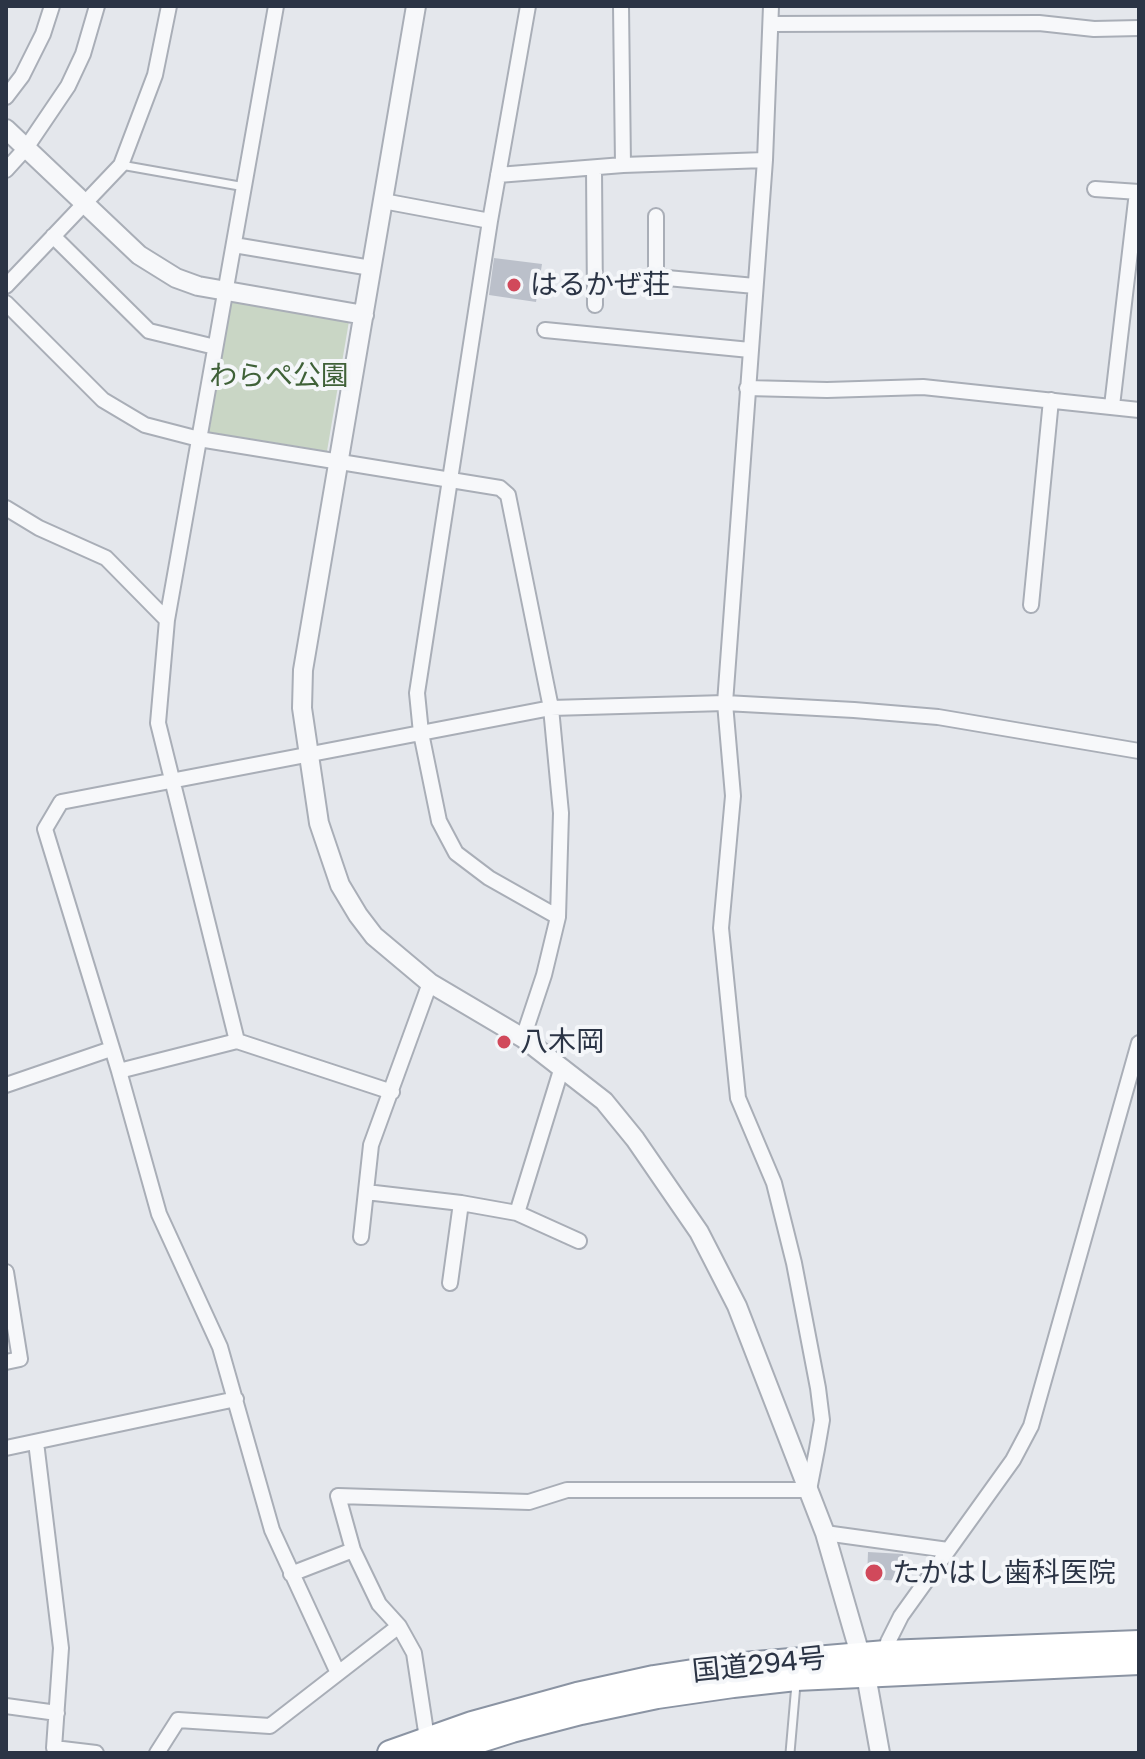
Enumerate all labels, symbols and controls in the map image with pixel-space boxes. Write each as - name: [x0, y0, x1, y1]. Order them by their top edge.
- place label: はるかぜ荘: [530, 268, 670, 302]
- marker: はるかぜ荘: [505, 276, 523, 294]
- park label: わらぺ公園: [209, 359, 349, 393]
- place label: 八木岡: [520, 1025, 604, 1059]
- marker: 八木岡: [495, 1033, 513, 1051]
- place label: たかはし歯科医院: [892, 1556, 1116, 1590]
- marker: たかはし歯科医院: [863, 1562, 885, 1584]
- street label: 国道294号: [690, 1641, 828, 1689]

